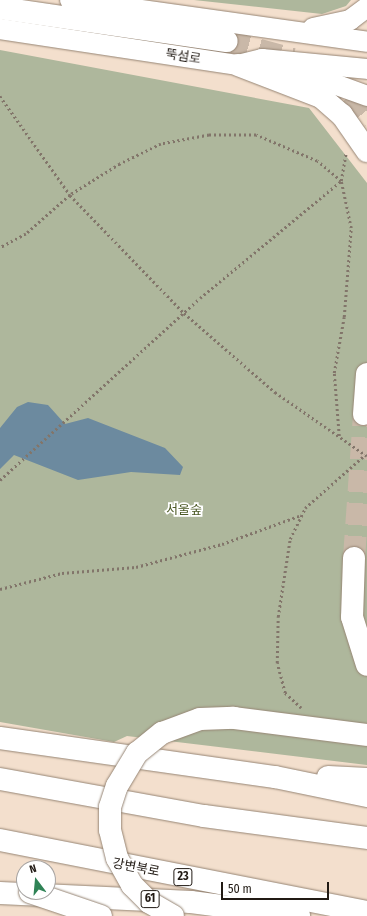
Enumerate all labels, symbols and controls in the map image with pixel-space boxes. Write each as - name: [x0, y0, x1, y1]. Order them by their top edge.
- street label: 뚝섬로: [164, 46, 202, 68]
- park label: 서울숲: [166, 502, 202, 518]
- street label: 강변북로: [111, 856, 161, 880]
- north arrow: [16, 860, 56, 900]
- text: N: [28, 862, 38, 876]
- road number: 23: [173, 867, 193, 887]
- scale bar: [223, 874, 331, 900]
- text: 50 m: [228, 882, 252, 896]
- road number: 61: [140, 889, 160, 909]

